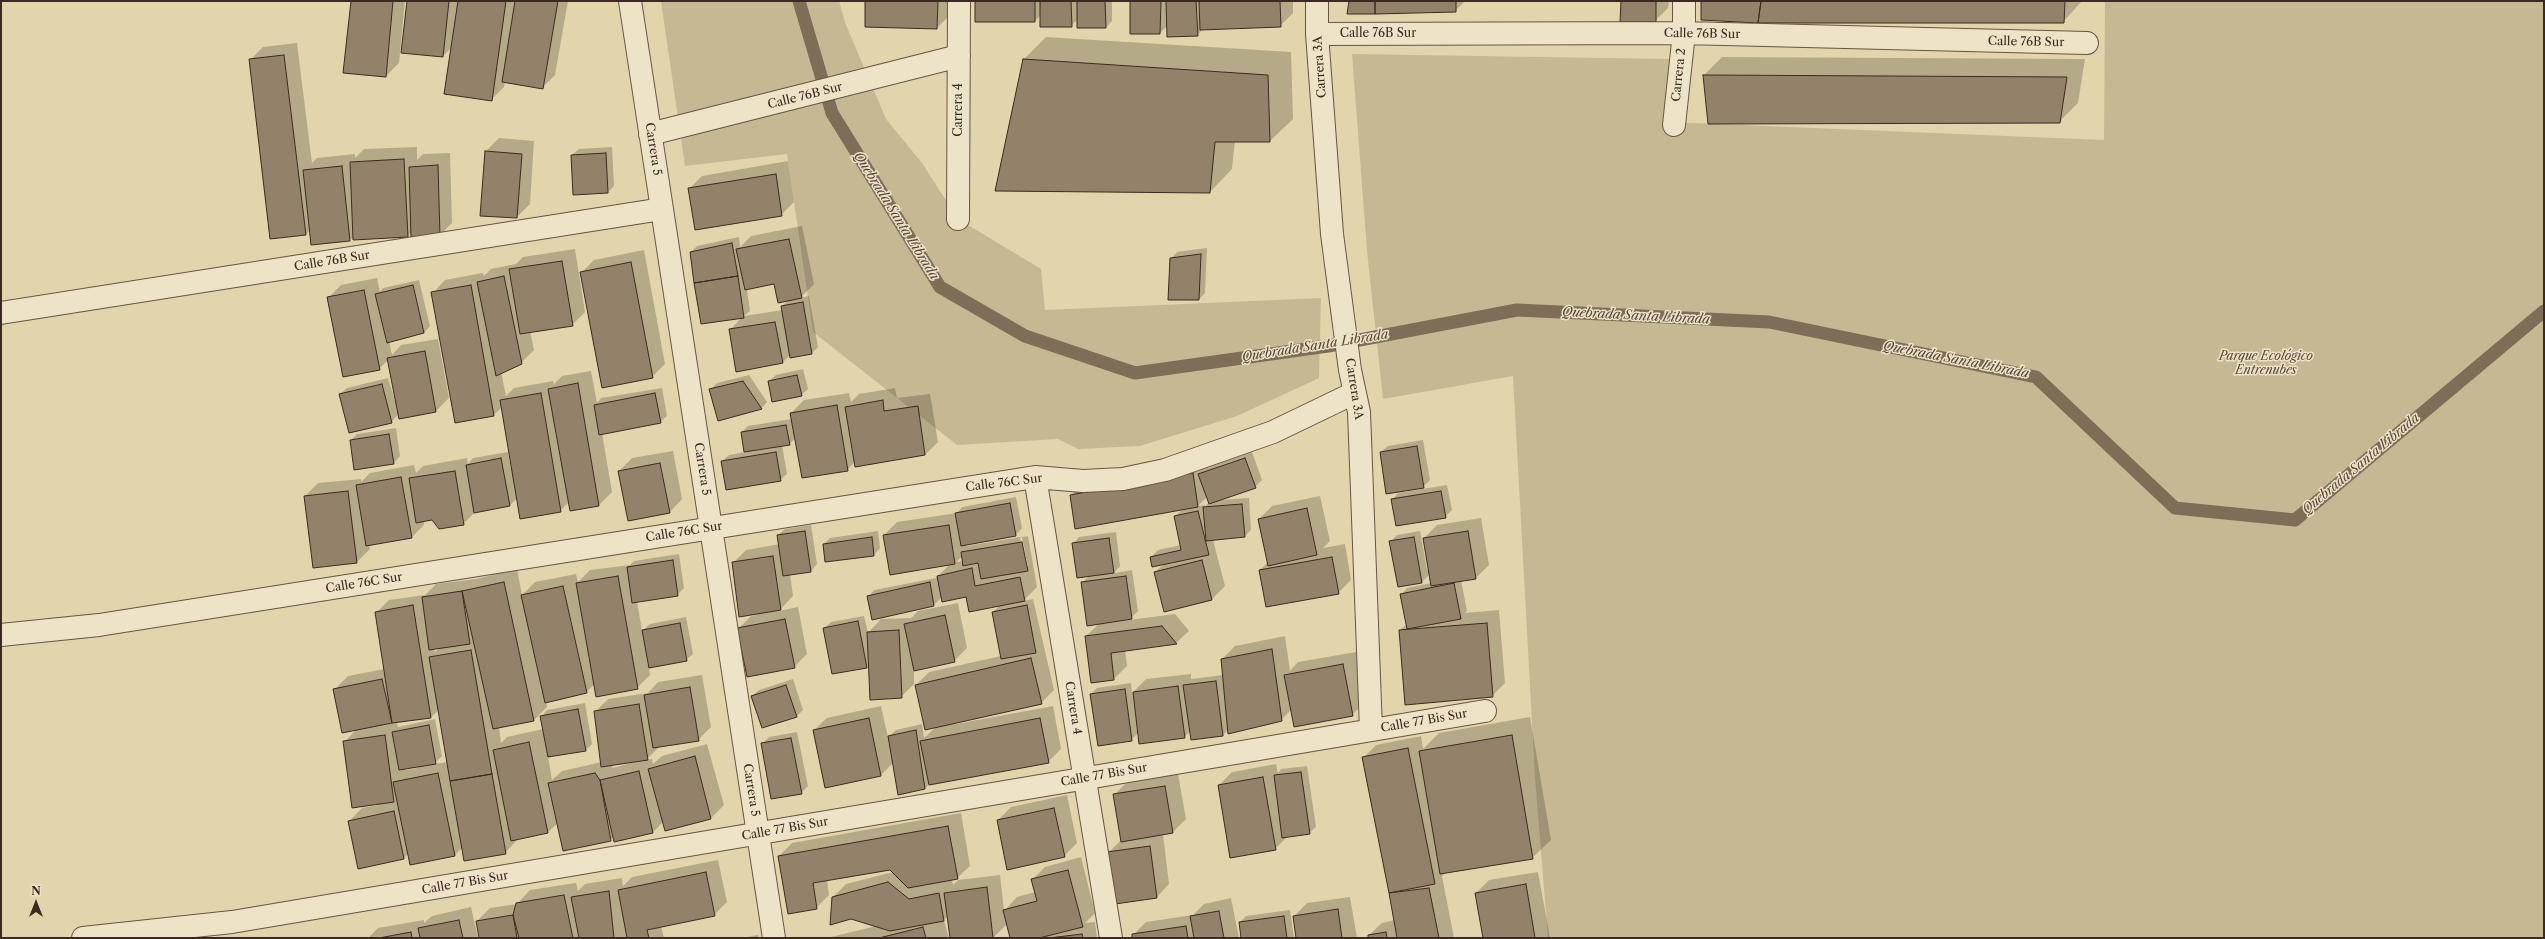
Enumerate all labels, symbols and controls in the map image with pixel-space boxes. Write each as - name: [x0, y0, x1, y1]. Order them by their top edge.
- street label: Calle 76B Sur: [1664, 26, 1740, 42]
- street label: Calle 76B Sur: [1340, 27, 1416, 41]
- street label: Calle 76B Sur: [1988, 34, 2064, 50]
- street label: Carrera 3A: [1311, 35, 1329, 99]
- street label: Carrera 2: [1669, 48, 1689, 102]
- street label: Calle 76B Sur: [766, 80, 844, 112]
- street label: Carrera 4: [952, 83, 966, 137]
- street label: Carrera 5: [642, 122, 664, 176]
- water label: Quebrada Santa Librada: [850, 149, 942, 283]
- street label: Calle 76B Sur: [293, 248, 371, 274]
- water label: Quebrada Santa Librada: [1562, 304, 1710, 328]
- water label: Quebrada Santa Librada: [1241, 327, 1389, 365]
- water label: Quebrada Santa Librada: [1882, 338, 2030, 382]
- park label: Parque Ecológico Entrenubes: [2219, 350, 2313, 378]
- street label: Carrera 3A: [1342, 357, 1366, 421]
- water label: Quebrada Santa Librada: [2299, 410, 2423, 518]
- street label: Carrera 5: [691, 442, 713, 496]
- street label: Calle 76C Sur: [965, 471, 1043, 495]
- street label: Calle 76C Sur: [645, 519, 723, 545]
- street label: Calle 76C Sur: [325, 570, 403, 596]
- street label: Carrera 4: [1062, 680, 1084, 736]
- street label: Calle 77 Bis Sur: [1380, 706, 1468, 736]
- street label: Calle 77 Bis Sur: [1060, 760, 1148, 790]
- street label: Carrera 5: [740, 763, 762, 817]
- street label: Calle 77 Bis Sur: [741, 814, 829, 844]
- street label: Calle 77 Bis Sur: [421, 868, 509, 898]
- north arrow: [16, 883, 56, 923]
- text: N: [31, 884, 41, 898]

